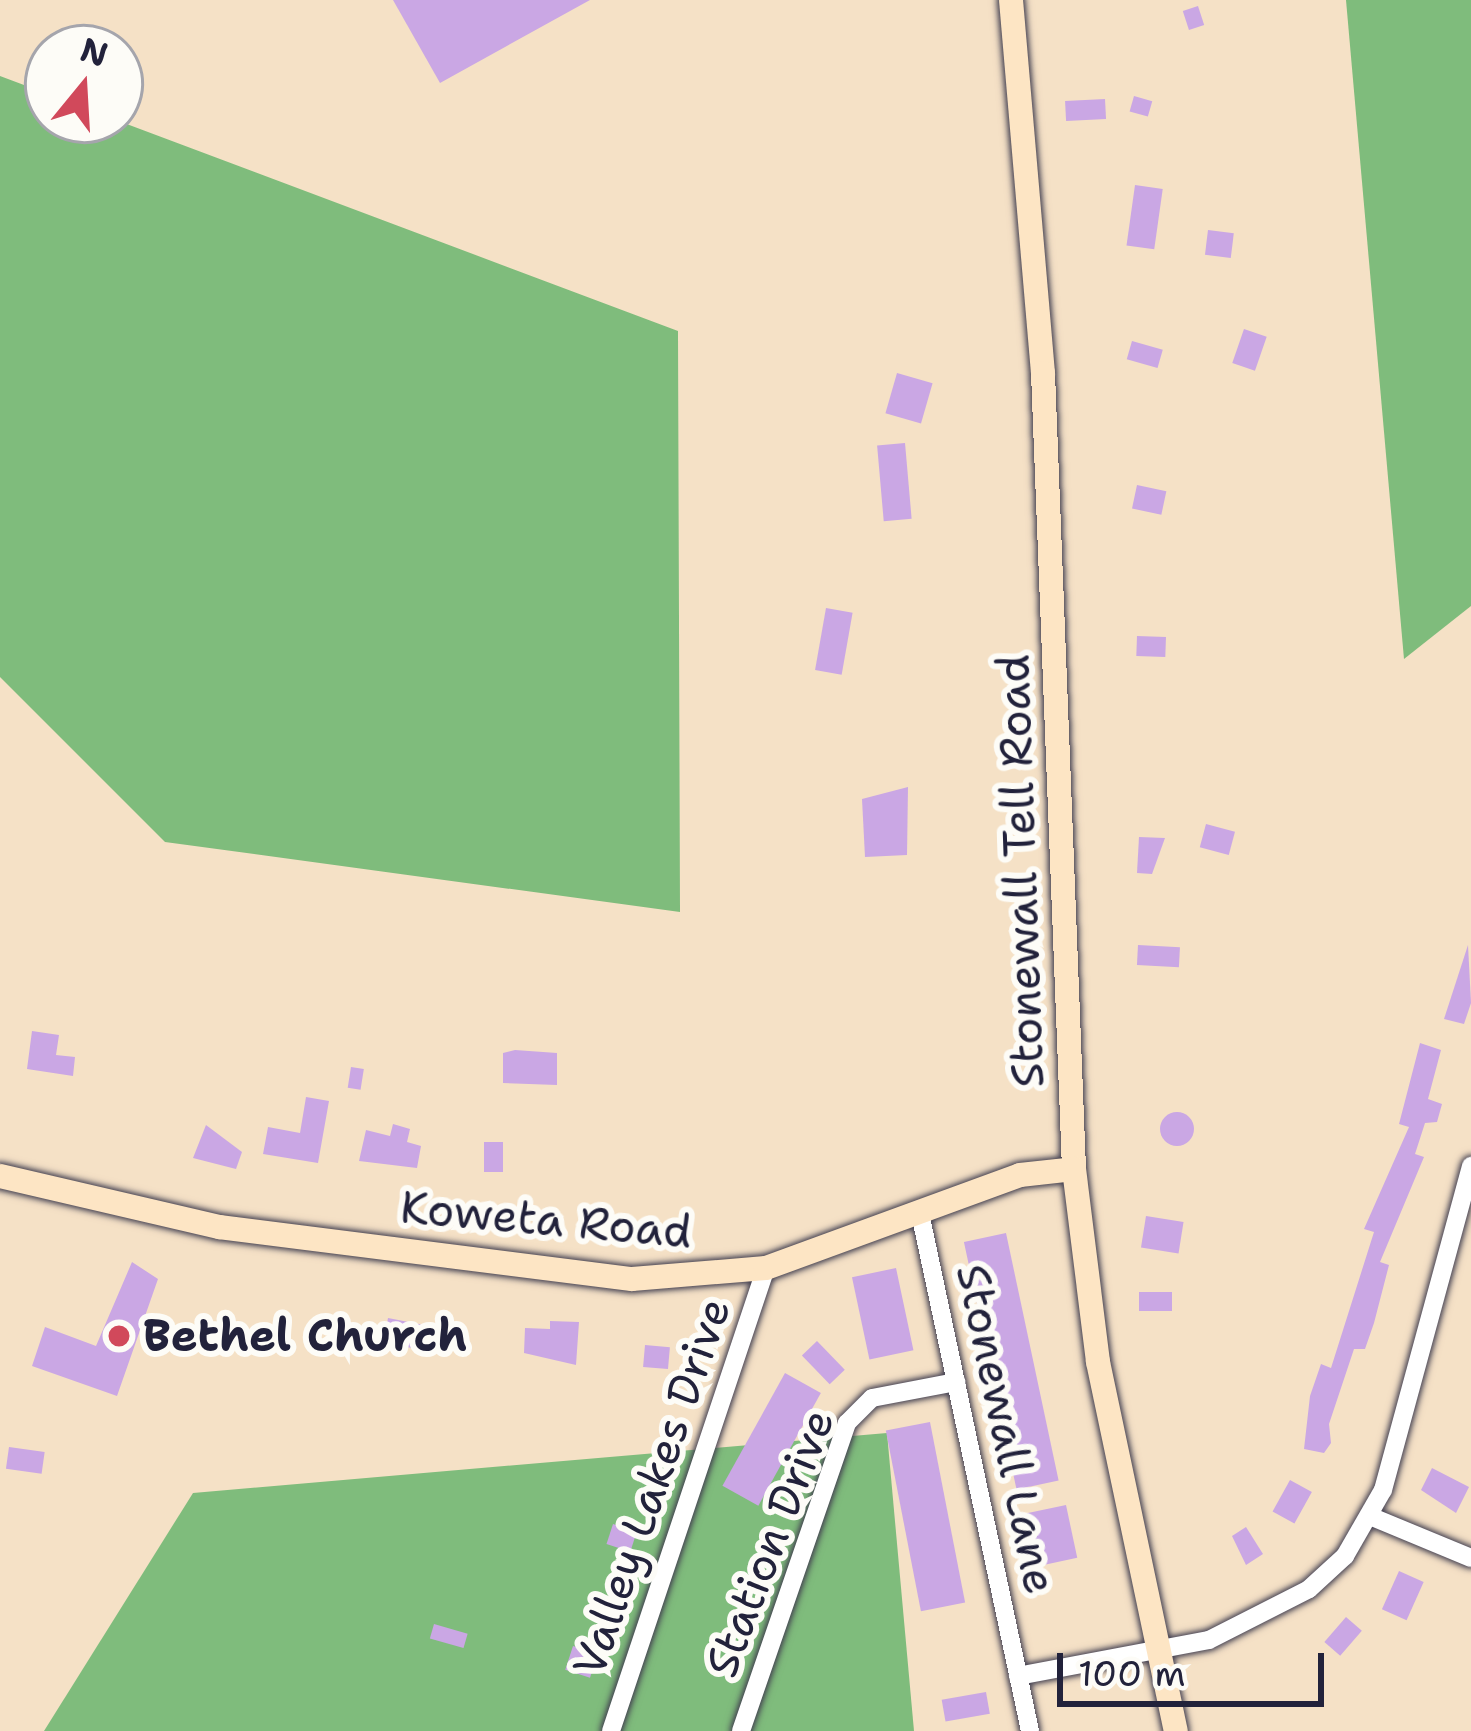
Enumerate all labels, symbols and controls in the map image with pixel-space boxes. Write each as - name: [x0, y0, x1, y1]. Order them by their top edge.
- north arrow: [24, 24, 144, 144]
- text: N: [75, 27, 114, 78]
- street label: Stonewall Tell Road: [986, 653, 1056, 1089]
- street label: Koweta Road: [398, 1180, 694, 1260]
- street label: Stonewall Lane: [945, 1259, 1067, 1599]
- street label: Valley Lakes Drive: [562, 1291, 742, 1683]
- place label: Bethel Church: [143, 1309, 467, 1363]
- marker: Bethel Church: [106, 1323, 132, 1349]
- street label: Station Drive: [694, 1402, 846, 1684]
- scale bar: [1063, 1629, 1330, 1703]
- text: 100 m: [1078, 1649, 1186, 1698]

